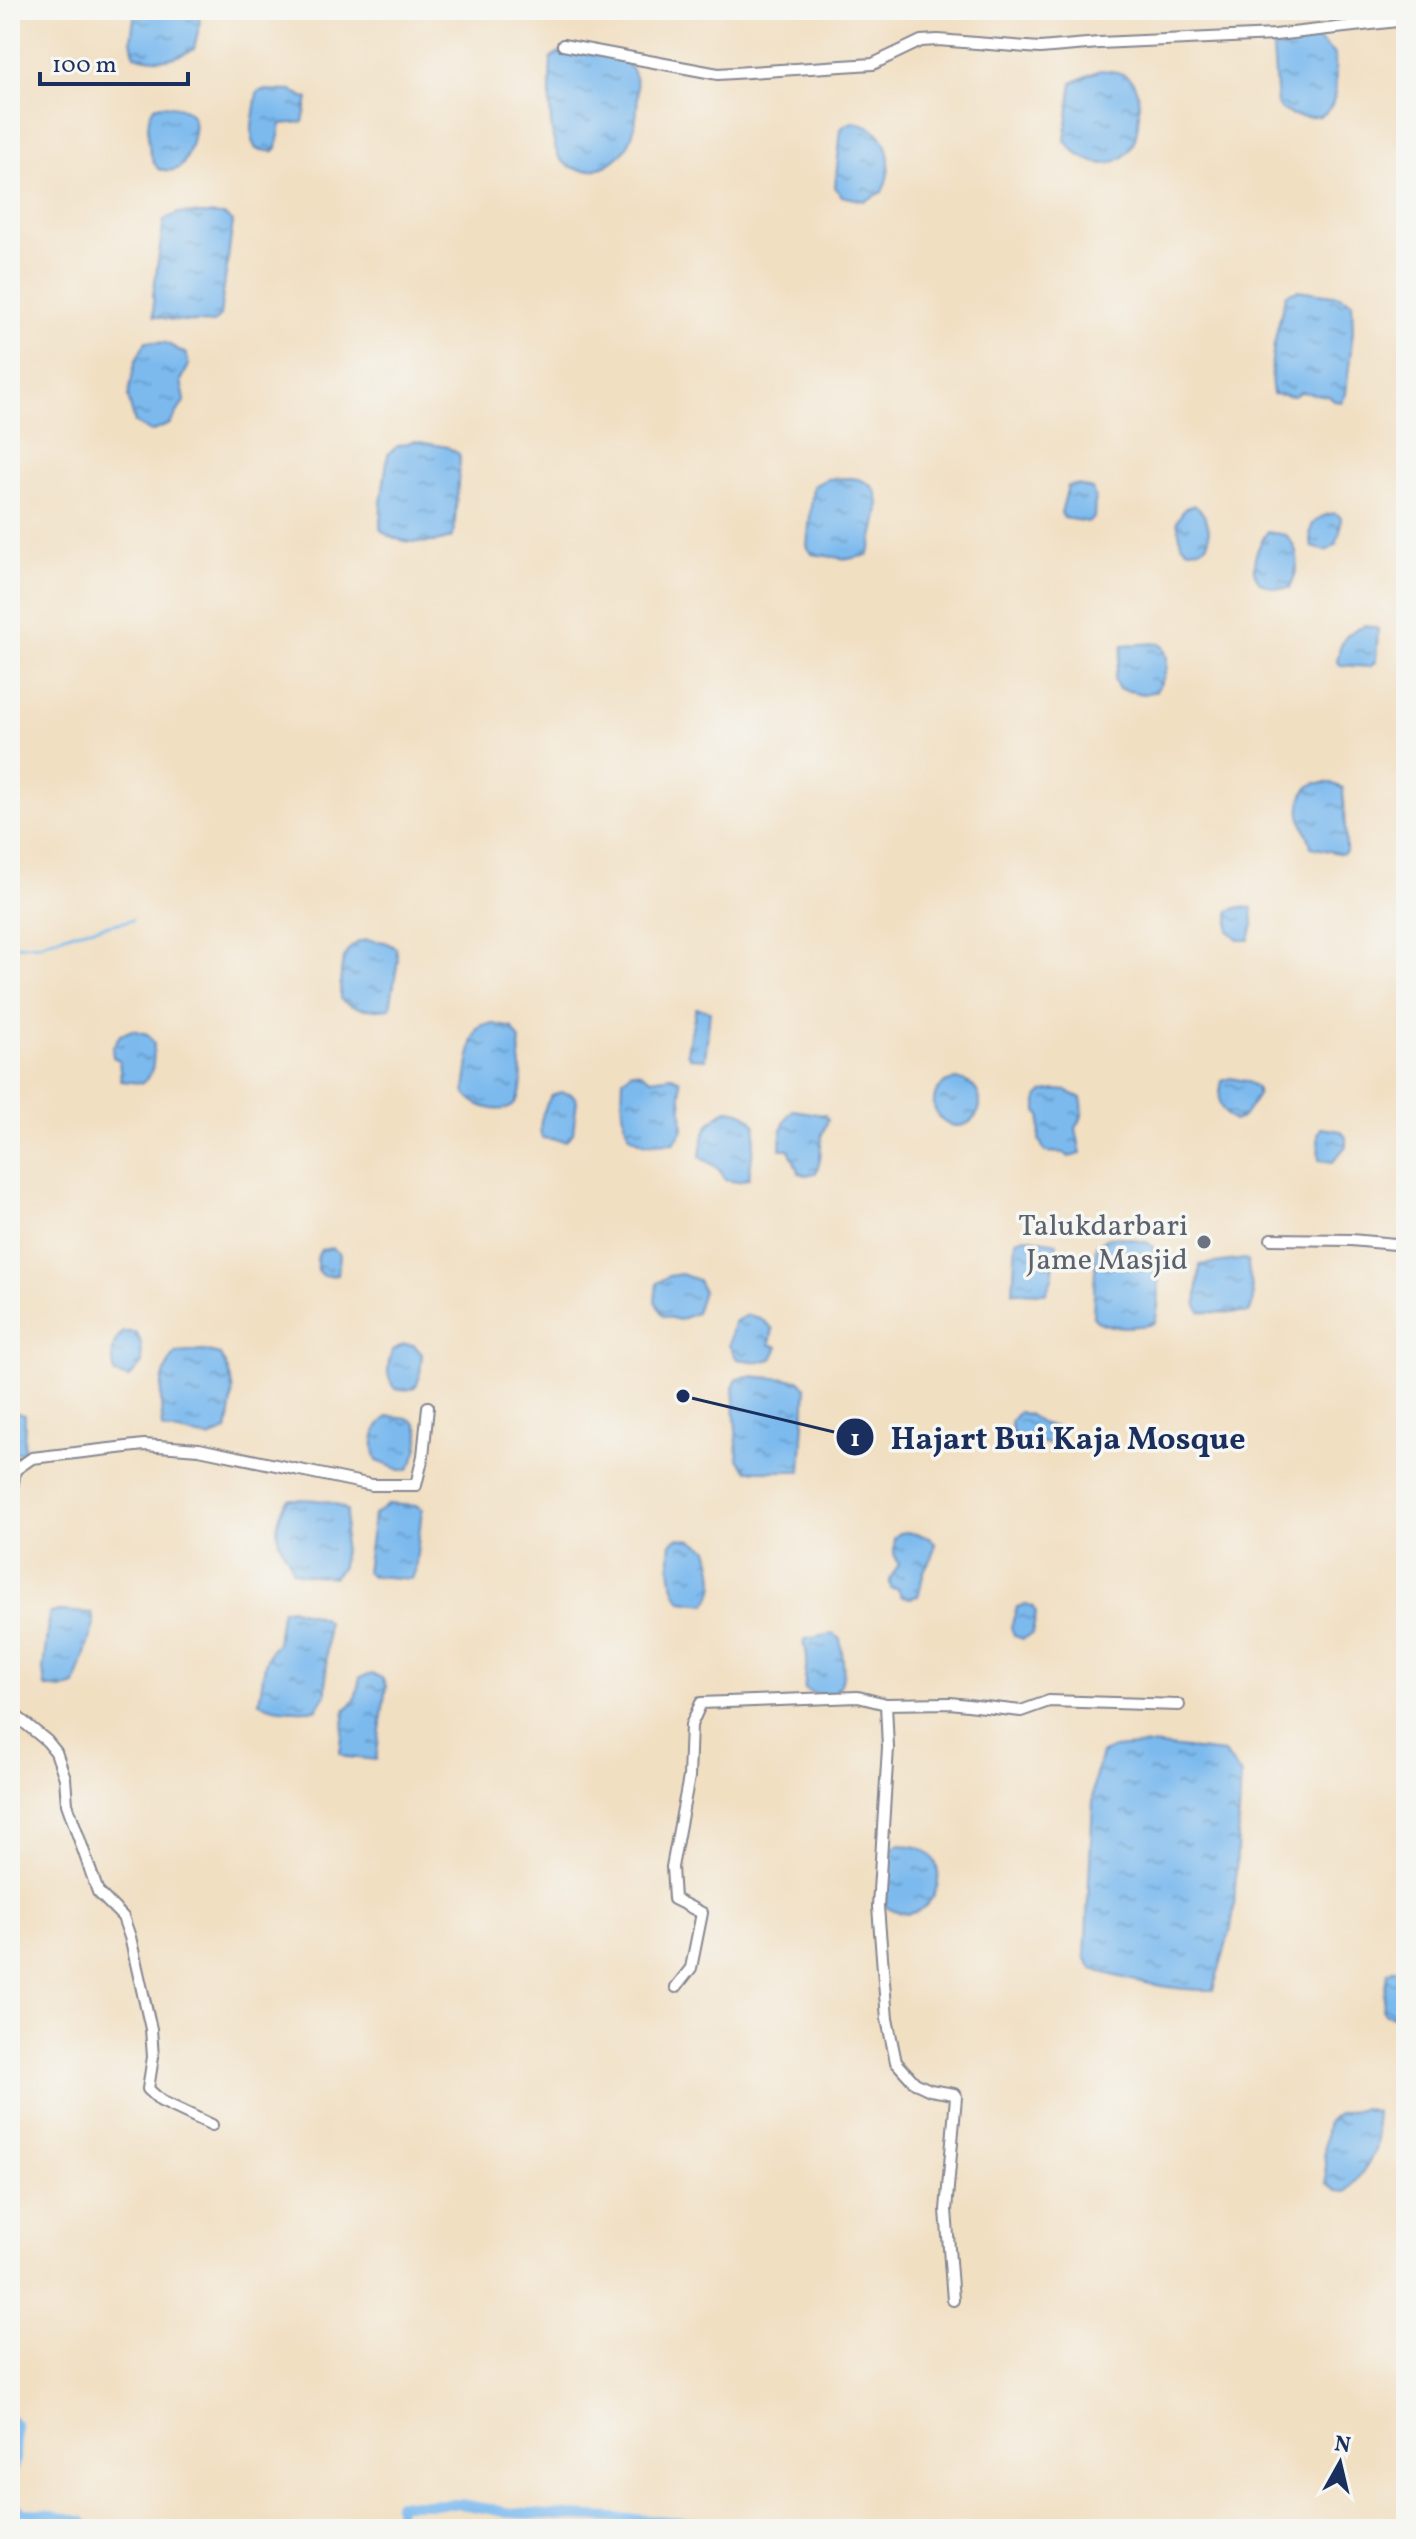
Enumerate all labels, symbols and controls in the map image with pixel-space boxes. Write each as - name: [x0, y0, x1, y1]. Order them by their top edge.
- scale bar: [40, 36, 188, 86]
- text: 100 m: [52, 49, 117, 83]
- place label: Talukdarbari Jame Masjid: [1018, 1206, 1188, 1282]
- marker: Talukdarbari Jame Masjid: [1195, 1233, 1213, 1251]
- callout: Hajart Bui Kaja Mosque: [835, 1409, 1262, 1465]
- text: Hajart Bui Kaja Mosque: [891, 1419, 1246, 1463]
- text: 1: [850, 1423, 860, 1457]
- north arrow: [1300, 2423, 1380, 2503]
- text: N: [1332, 2429, 1353, 2462]

